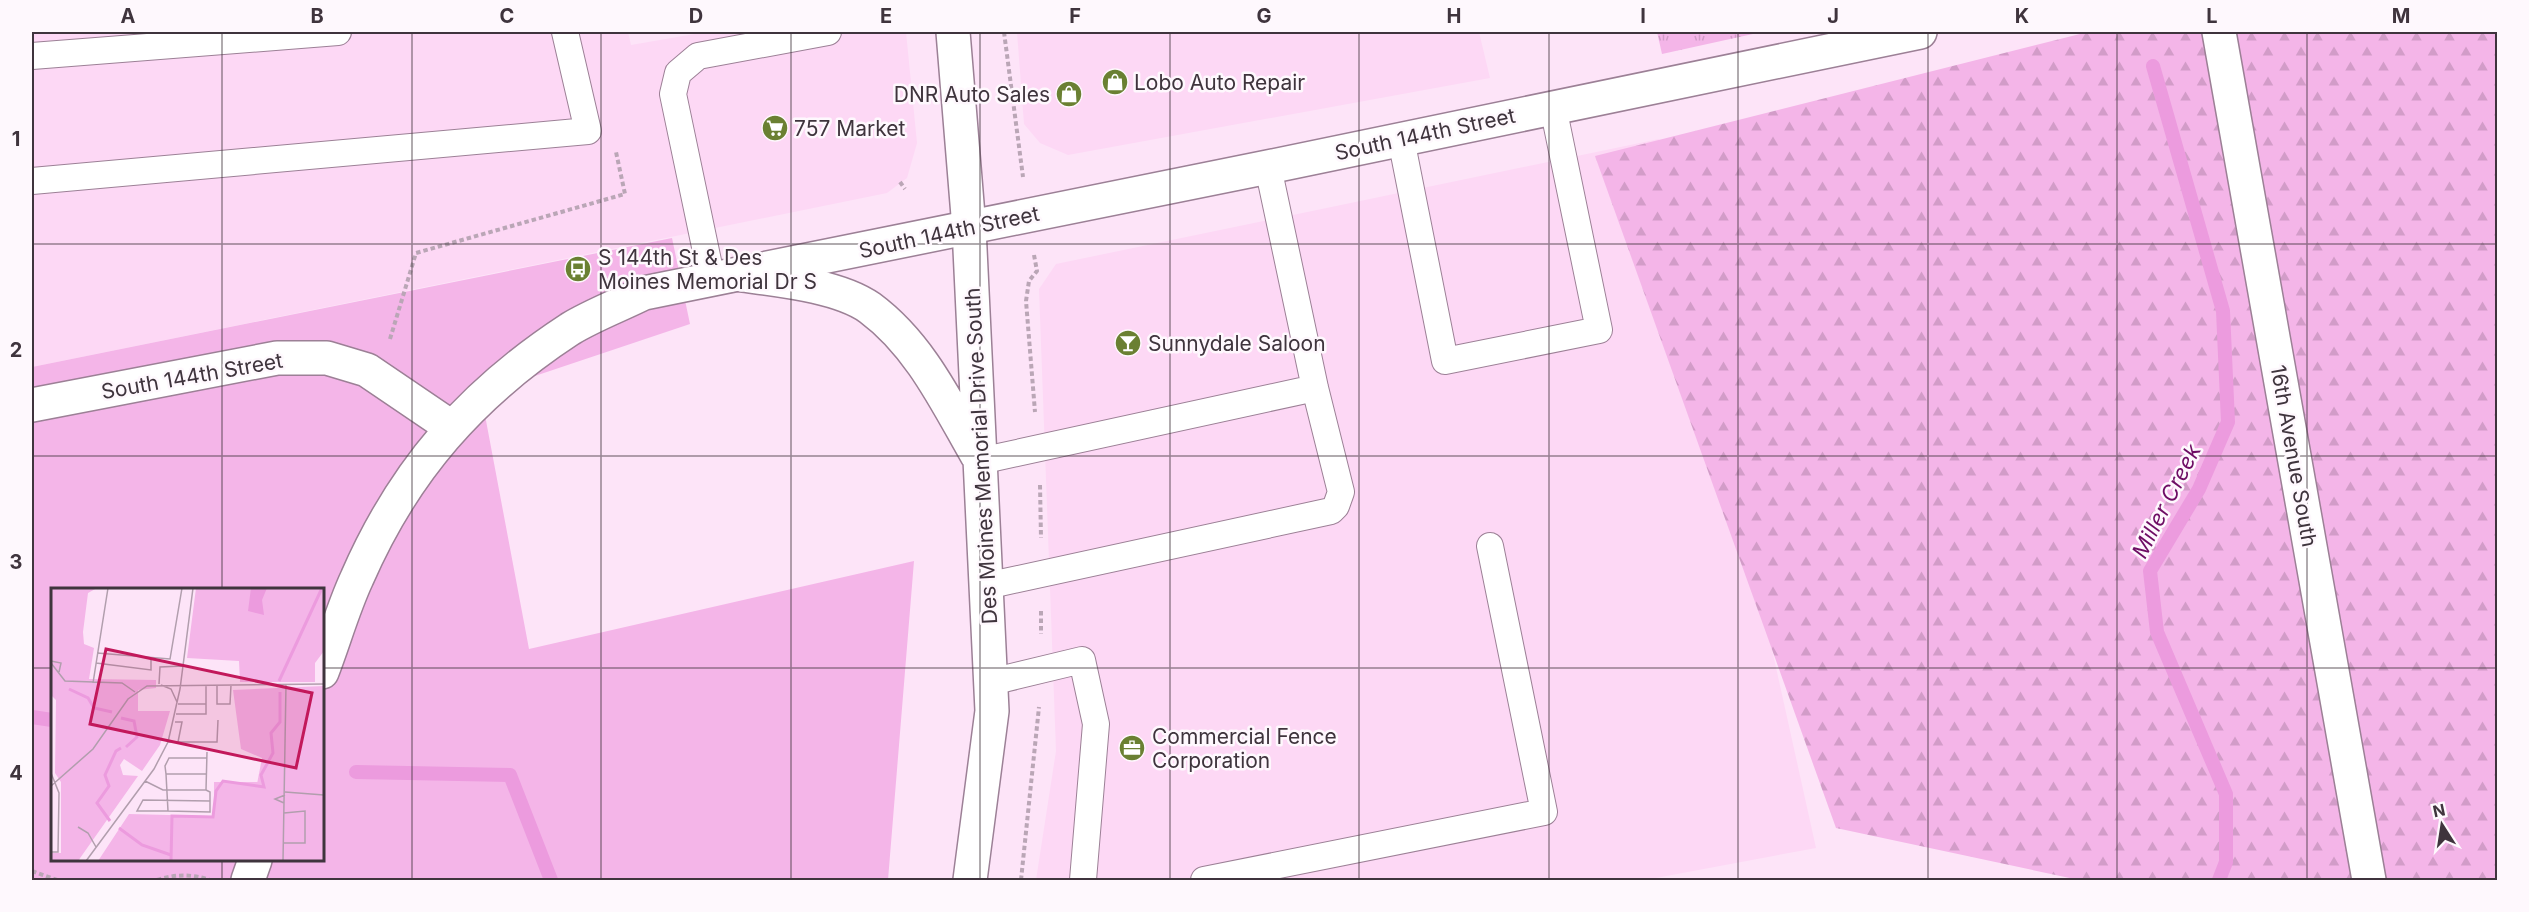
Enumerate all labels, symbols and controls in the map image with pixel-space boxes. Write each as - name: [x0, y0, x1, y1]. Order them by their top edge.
- text: A: [121, 4, 136, 28]
- text: B: [310, 4, 324, 28]
- text: C: [500, 4, 514, 28]
- text: D: [689, 4, 703, 28]
- text: E: [880, 4, 892, 28]
- text: F: [1069, 4, 1081, 28]
- text: G: [1256, 4, 1272, 28]
- text: H: [1447, 4, 1461, 28]
- text: I: [1640, 4, 1646, 28]
- text: J: [1827, 4, 1839, 28]
- text: K: [2015, 4, 2029, 28]
- text: L: [2206, 4, 2218, 28]
- text: M: [2392, 4, 2410, 28]
- shop icon: Lobo Auto Repair: [1100, 67, 1130, 97]
- place label: Lobo Auto Repair: [1134, 70, 1305, 95]
- shop icon: DNR Auto Sales: [1054, 79, 1084, 109]
- place label: DNR Auto Sales: [894, 82, 1050, 107]
- street label: South 144th Street: [1333, 103, 1518, 165]
- supermarket icon: 757 Market: [760, 113, 790, 143]
- place label: 757 Market: [794, 116, 906, 141]
- text: 1: [12, 127, 20, 151]
- street label: South 144th Street: [857, 201, 1042, 263]
- place label: S 144th St & Des Moines Memorial Dr S: [598, 245, 817, 294]
- bus stop icon: S 144th St & Des Moines Memorial Dr S: [563, 254, 593, 284]
- street label: Des Moines Memorial Drive South: [960, 287, 1002, 625]
- bar icon: Sunnydale Saloon: [1113, 328, 1143, 358]
- place label: Sunnydale Saloon: [1148, 331, 1326, 356]
- text: 2: [10, 338, 22, 362]
- street label: South 144th Street: [99, 348, 285, 404]
- street label: 16th Avenue South: [2266, 363, 2322, 549]
- water label: Miller Creek: [2126, 439, 2206, 562]
- text: 3: [10, 550, 22, 574]
- inset map: [51, 588, 324, 861]
- place label: Commercial Fence Corporation: [1152, 724, 1337, 773]
- office icon: Commercial Fence Corporation: [1117, 733, 1147, 763]
- text: 4: [9, 761, 23, 785]
- north arrow: [2412, 795, 2472, 855]
- text: N: [2431, 799, 2447, 821]

